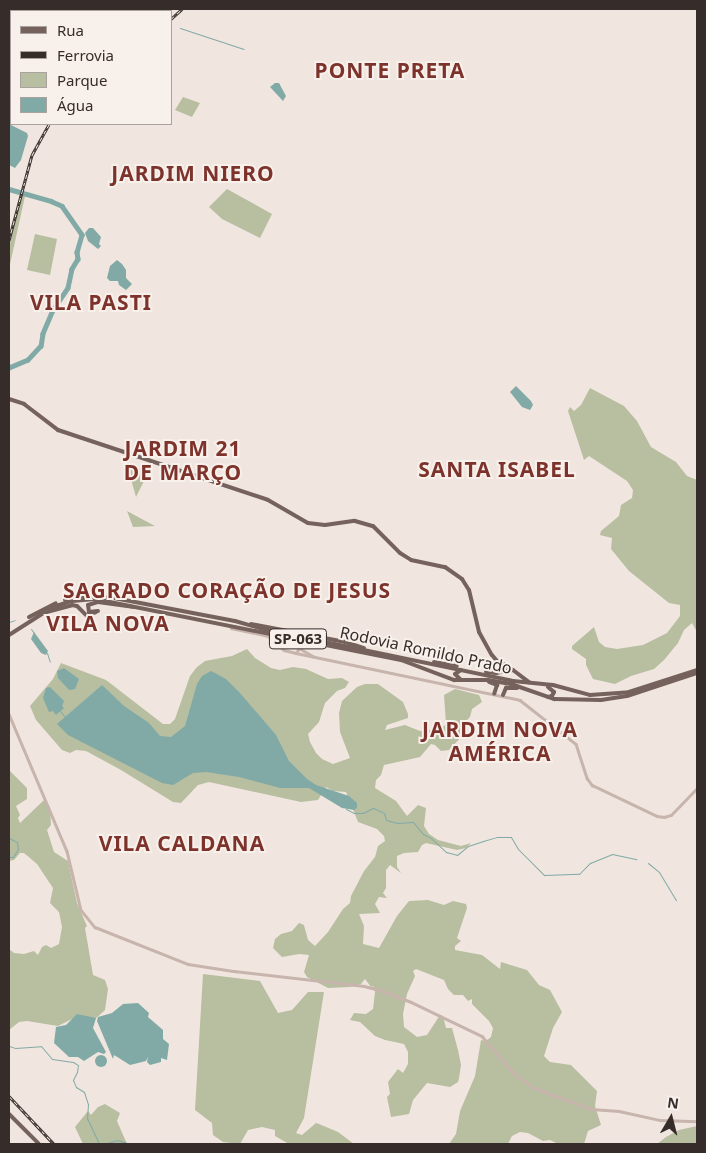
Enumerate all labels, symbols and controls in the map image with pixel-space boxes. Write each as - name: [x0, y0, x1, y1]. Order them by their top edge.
- legend: [10, 10, 172, 125]
- text: Rua: [57, 20, 84, 40]
- text: Ferrovia: [57, 45, 114, 65]
- district label: PONTE PRETA: [313, 57, 467, 83]
- text: Parque: [57, 70, 107, 90]
- text: Água: [57, 95, 94, 115]
- district label: JARDIM NIERO: [110, 160, 276, 186]
- district label: VILA PASTI: [29, 289, 153, 315]
- district label: JARDIM 21 DE MARÇO: [123, 435, 243, 485]
- district label: SANTA ISABEL: [417, 456, 577, 482]
- district label: SAGRADO CORAÇÃO DE JESUS: [60, 577, 394, 603]
- district label: VILA NOVA: [45, 610, 171, 636]
- street label: Rodovia Romildo Prado: [338, 622, 514, 678]
- road number: SP-063: [268, 626, 328, 652]
- district label: JARDIM NOVA AMÉRICA: [421, 716, 579, 766]
- district label: VILA CALDANA: [97, 830, 267, 856]
- text: N: [666, 1092, 680, 1113]
- north arrow: [646, 1093, 696, 1143]

